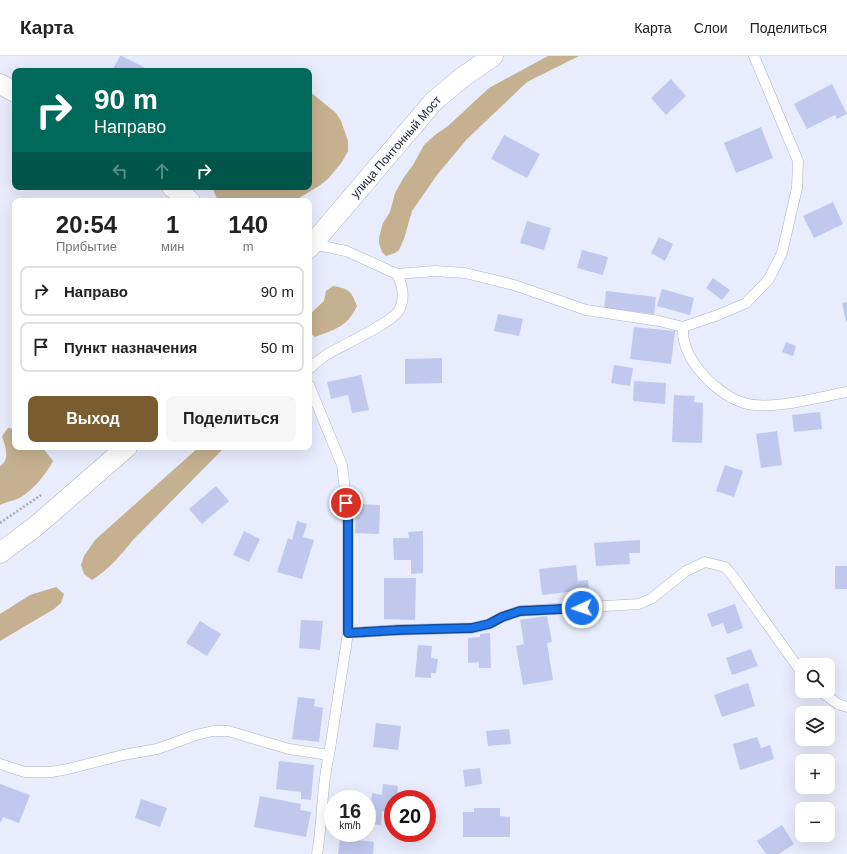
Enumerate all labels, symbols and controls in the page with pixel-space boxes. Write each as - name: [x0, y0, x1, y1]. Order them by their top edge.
- text: Карта: [20, 17, 74, 38]
- text: Карта: [634, 20, 672, 36]
- text: Слои: [694, 20, 728, 36]
- text: Поделиться: [750, 20, 827, 36]
- icon: right: [28, 84, 80, 136]
- text: 90 m: [94, 84, 158, 115]
- street label: улица Понтонный Мост: [348, 93, 444, 201]
- text: Направо: [94, 117, 166, 137]
- icon: left: [109, 160, 131, 182]
- icon: ahead: [151, 160, 173, 182]
- icon: right: [193, 160, 215, 182]
- text: 20:54: [56, 211, 117, 238]
- text: 1: [166, 211, 179, 238]
- text: 140: [228, 211, 268, 238]
- text: Прибытие: [56, 239, 117, 254]
- text: мин: [161, 239, 184, 254]
- text: m: [243, 239, 254, 254]
- icon: right: [30, 280, 52, 302]
- text: Направо: [64, 283, 128, 300]
- text: 90 m: [261, 283, 294, 300]
- icon: arrive: [30, 336, 52, 358]
- text: Пункт назначения: [64, 339, 197, 356]
- text: 50 m: [261, 339, 294, 356]
- button: Выход: [28, 396, 158, 442]
- button: Поделиться: [166, 396, 296, 442]
- pin: [329, 486, 363, 520]
- icon: arrive: [335, 492, 357, 514]
- position arrow: [561, 587, 603, 629]
- map controls: [795, 658, 835, 842]
- button: search: [795, 658, 835, 698]
- button: layers: [795, 706, 835, 746]
- button: +: [795, 754, 835, 794]
- speed limit sign: 20: [384, 790, 436, 842]
- text: 16: [339, 800, 361, 822]
- button: −: [795, 802, 835, 842]
- text: km/h: [339, 820, 361, 831]

